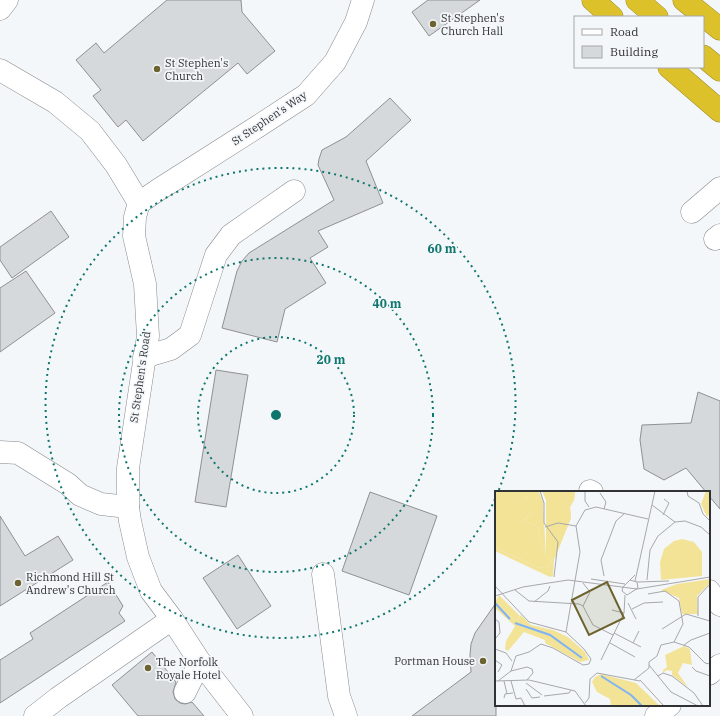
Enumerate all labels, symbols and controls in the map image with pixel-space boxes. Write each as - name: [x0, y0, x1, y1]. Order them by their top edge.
- place label: St Stephen's Church Hall: [441, 11, 504, 38]
- legend: [574, 16, 704, 68]
- marker: St Stephen's Church Hall: [428, 19, 438, 29]
- text: Road: [610, 24, 639, 39]
- text: Building: [610, 44, 658, 59]
- place label: St Stephen's Church: [165, 56, 228, 83]
- marker: St Stephen's Church: [152, 64, 162, 74]
- street label: St Stephen's Way: [229, 88, 309, 148]
- text: 60 m: [428, 241, 457, 256]
- text: 40 m: [373, 296, 402, 311]
- street label: St Stephen's Road: [127, 330, 153, 424]
- text: 20 m: [317, 352, 346, 367]
- centre of rings: [269, 408, 283, 422]
- inset map: [495, 491, 710, 706]
- place label: Richmond Hill St Andrew's Church: [26, 570, 116, 597]
- marker: Richmond Hill St Andrew's Church: [13, 578, 23, 588]
- place label: Portman House: [394, 654, 475, 668]
- place label: The Norfolk Royale Hotel: [156, 655, 221, 682]
- marker: Portman House: [478, 656, 488, 666]
- marker: The Norfolk Royale Hotel: [143, 663, 153, 673]

